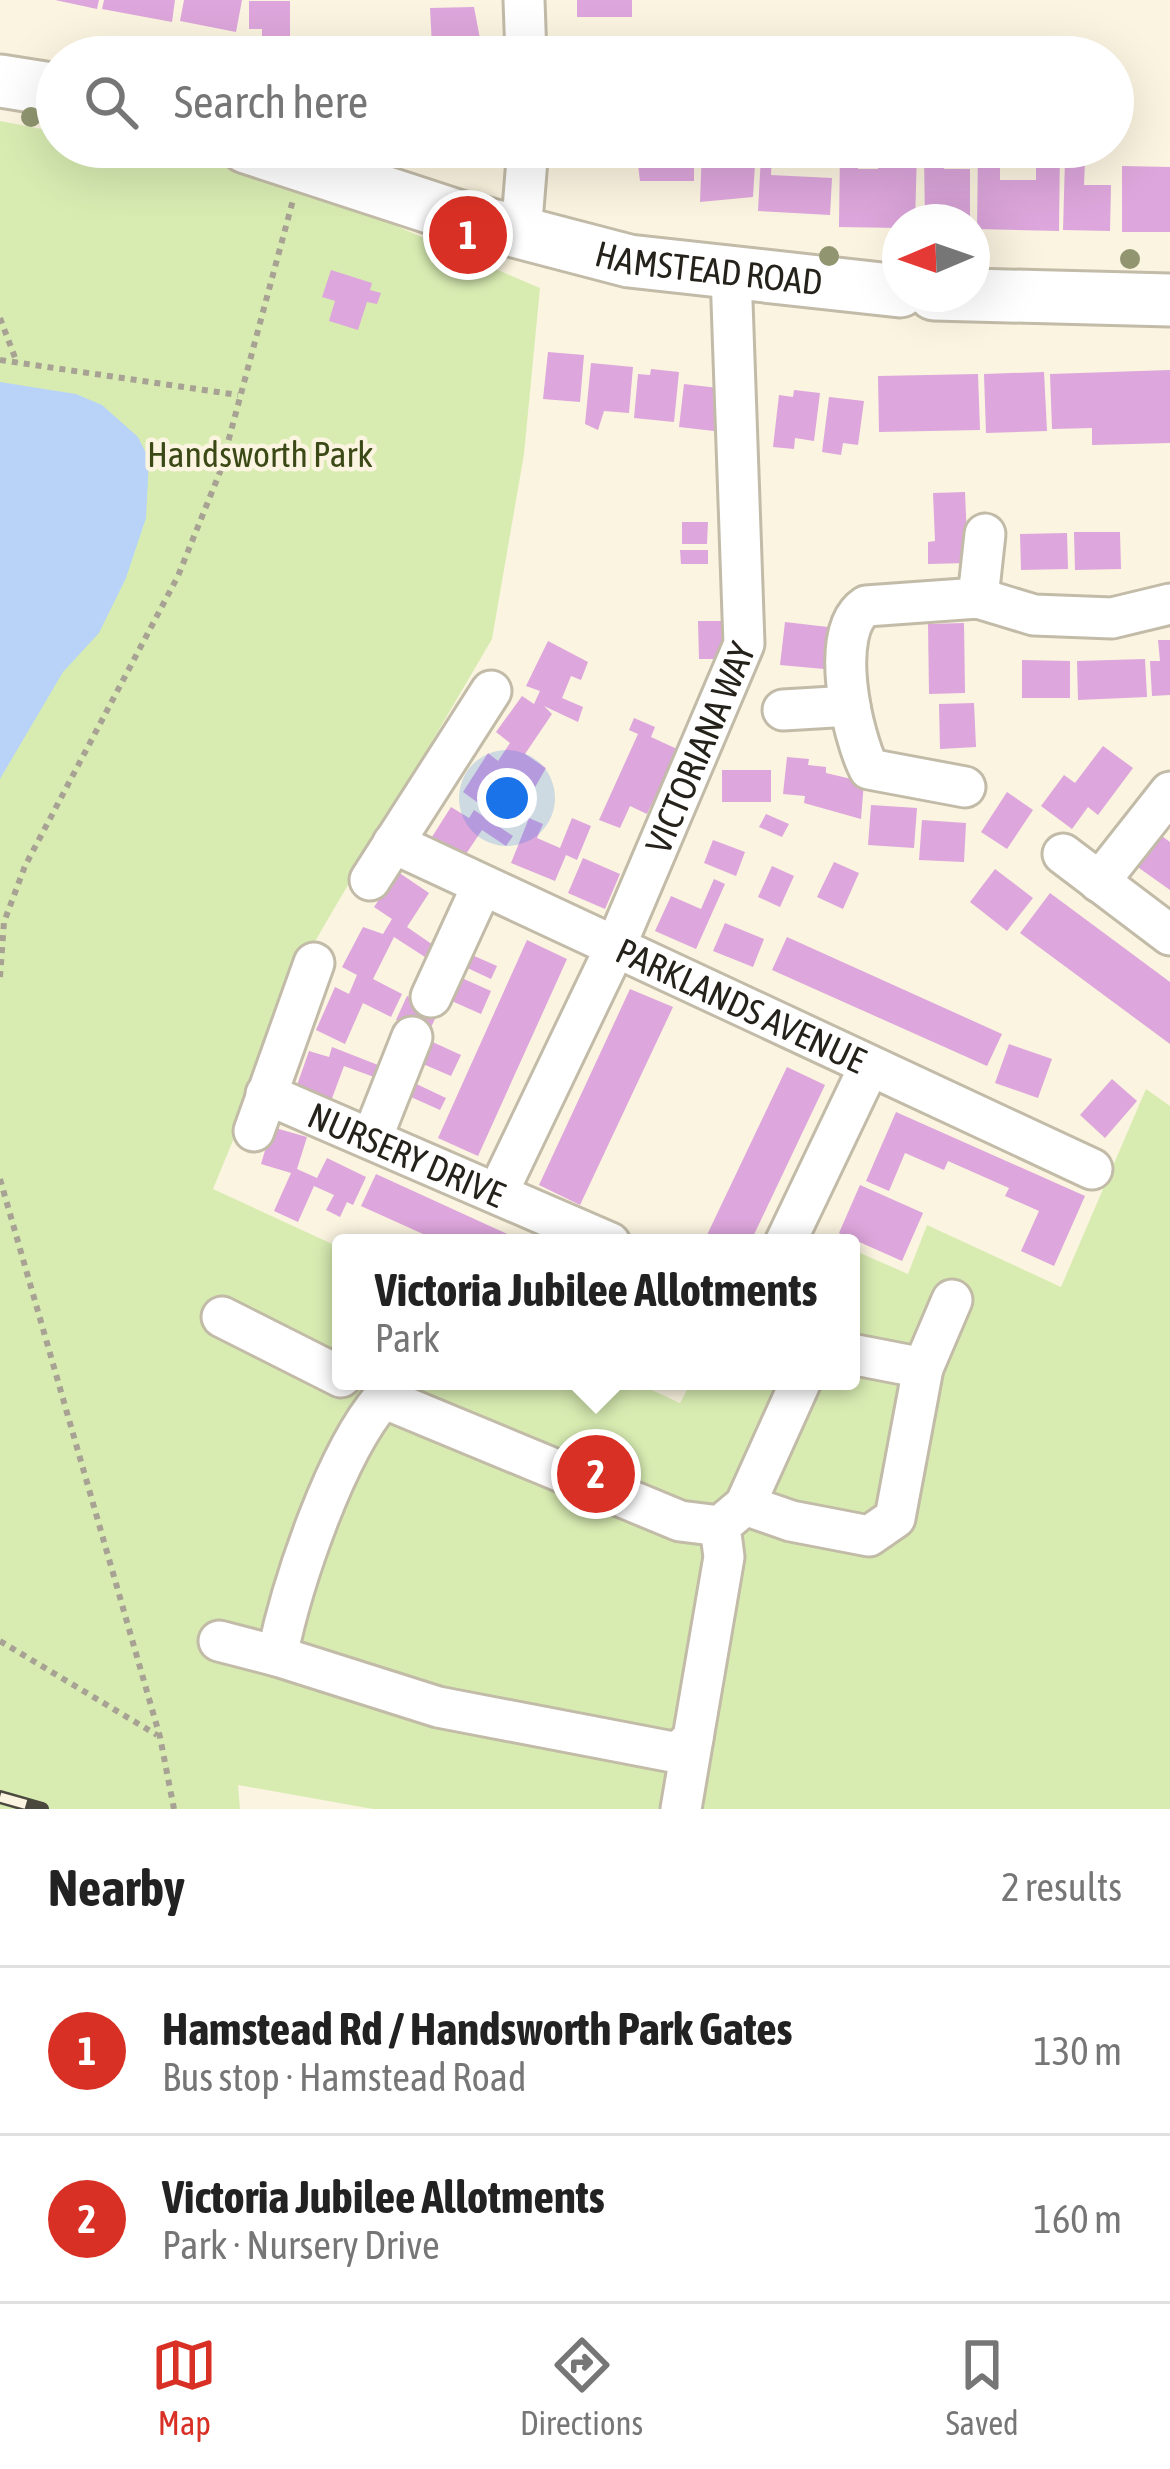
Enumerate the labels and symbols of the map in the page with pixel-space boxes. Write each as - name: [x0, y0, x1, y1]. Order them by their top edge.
- pin: 1: [429, 190, 507, 280]
- north arrow: [882, 204, 990, 312]
- street label: HAMSTEAD ROAD: [591, 232, 824, 303]
- park label: Handsworth Park: [147, 433, 373, 475]
- street label: VICTORIANA WAY: [637, 636, 763, 859]
- your location: [477, 768, 537, 828]
- street label: PARKLANDS AVENUE: [610, 929, 872, 1081]
- street label: NURSERY DRIVE: [302, 1094, 511, 1216]
- pin: 2: [557, 1429, 635, 1519]

